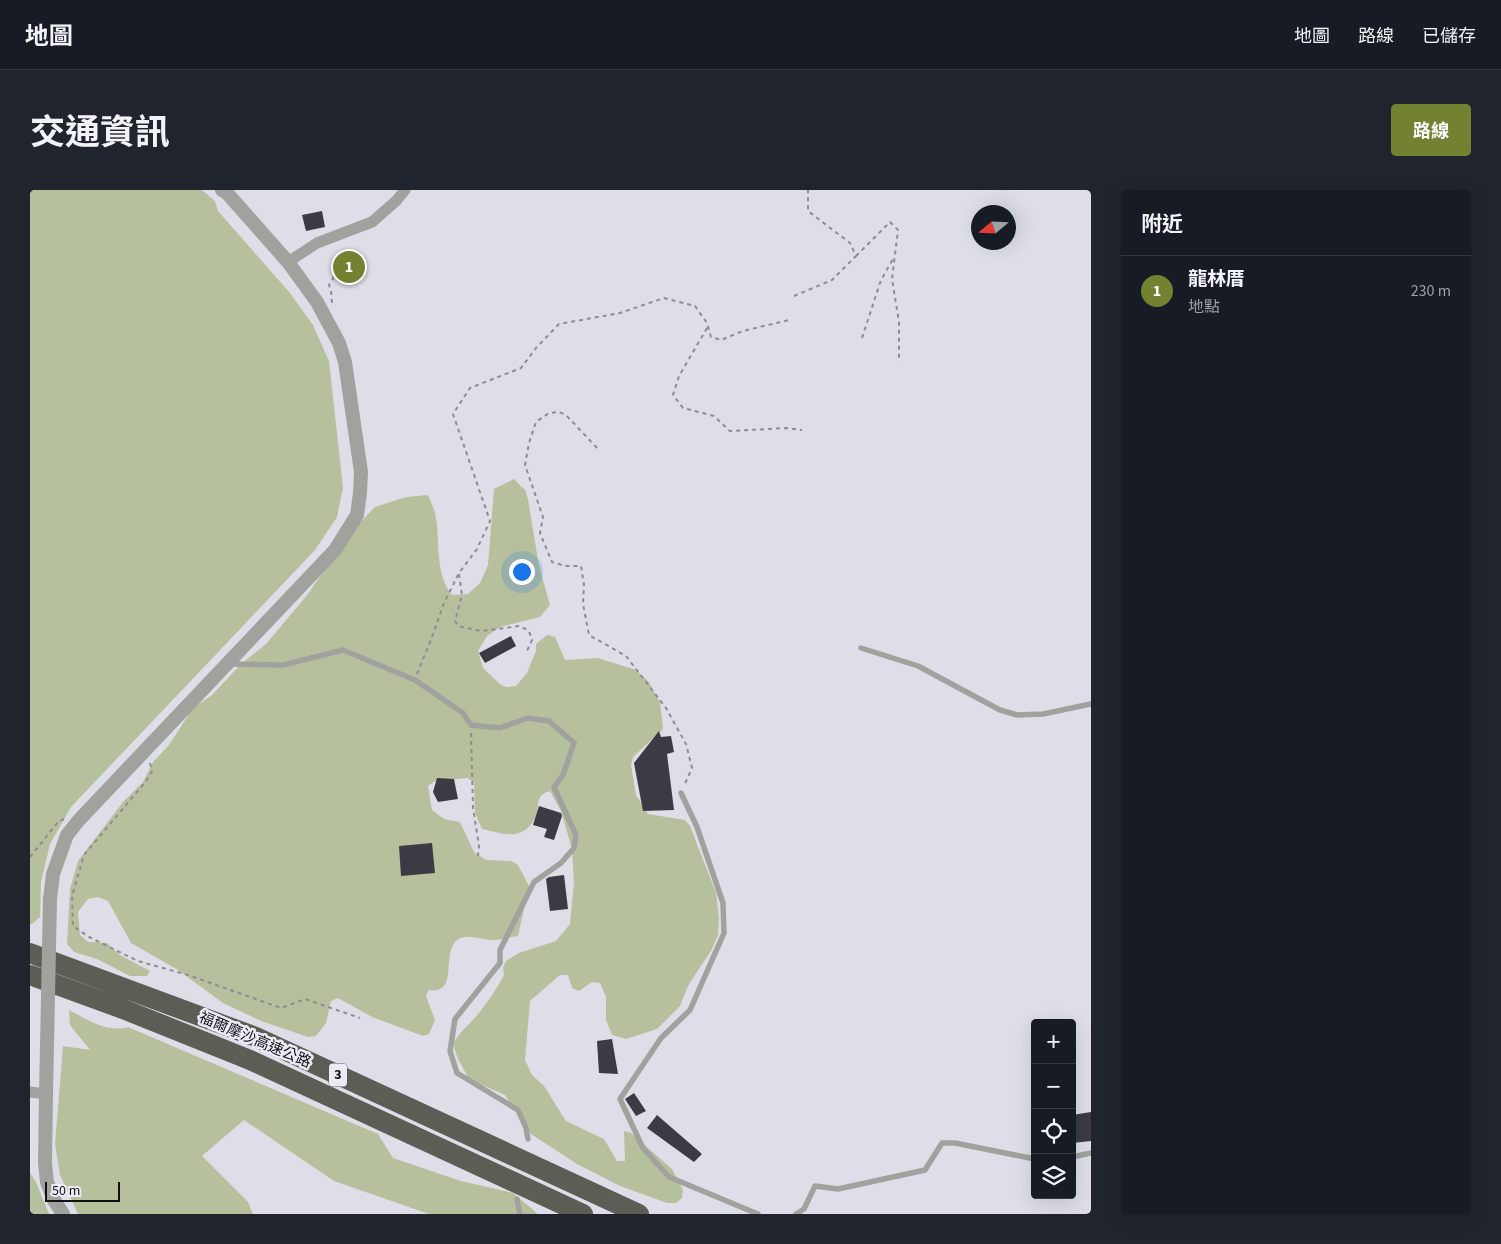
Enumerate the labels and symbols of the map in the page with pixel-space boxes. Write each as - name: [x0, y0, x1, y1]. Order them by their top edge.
- north arrow: [971, 205, 1016, 250]
- pin: 1: [333, 248, 365, 286]
- your location: [509, 559, 535, 585]
- street label: 福爾摩沙高速公路: [196, 1007, 314, 1073]
- road number: 3: [329, 1064, 347, 1086]
- scale bar: [45, 1179, 120, 1202]

